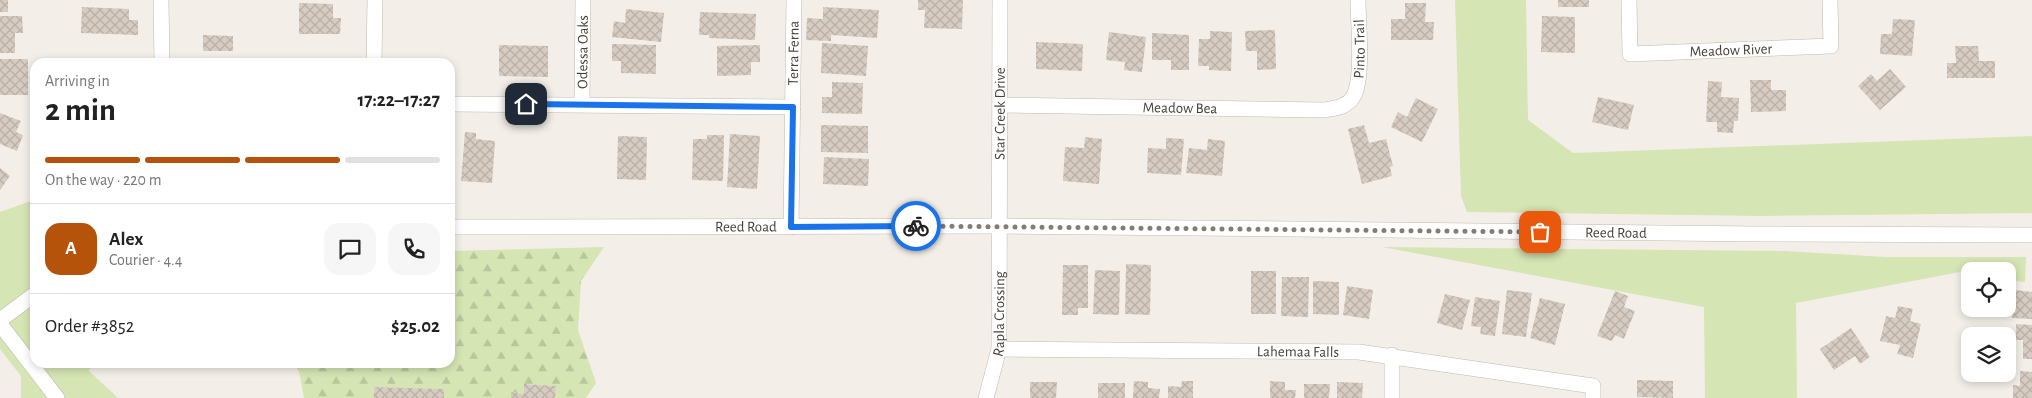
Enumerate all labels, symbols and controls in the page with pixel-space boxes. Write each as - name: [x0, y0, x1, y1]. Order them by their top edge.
- street label: Odessa Oaks: [575, 15, 591, 89]
- street label: Pinto Trail: [1351, 19, 1368, 79]
- street label: Terra Ferna: [786, 20, 802, 85]
- street label: Meadow River: [1689, 41, 1773, 60]
- street label: Star Creek Drive: [993, 67, 1008, 160]
- text: Arriving in: [45, 73, 110, 89]
- pin: [505, 83, 547, 125]
- icon: home: [512, 90, 540, 118]
- text: 17:22–17:27: [357, 91, 440, 110]
- text: 2 min: [45, 94, 116, 126]
- street label: Meadow Bea: [1143, 100, 1217, 116]
- text: On the way · 220 m: [45, 172, 161, 188]
- courier: [891, 201, 941, 251]
- pin: [1519, 211, 1561, 253]
- icon: bike: [902, 212, 930, 240]
- icon: bag: [1526, 218, 1554, 246]
- street label: Reed Road: [715, 219, 777, 235]
- button: chat: [324, 223, 376, 275]
- button: phone: [388, 223, 440, 275]
- street label: Reed Road: [1585, 225, 1647, 241]
- text: Alex: [109, 230, 143, 249]
- text: A: [65, 239, 77, 258]
- text: Courier · 4.4: [109, 252, 182, 268]
- map controls: [1961, 262, 2016, 382]
- button: locate: [1961, 262, 2016, 317]
- street label: Rapla Crossing: [990, 270, 1007, 358]
- text: Order #3852: [45, 317, 134, 336]
- text: $25.02: [391, 317, 440, 336]
- button: layers: [1961, 327, 2016, 382]
- street label: Lahemaa Falls: [1257, 344, 1339, 360]

